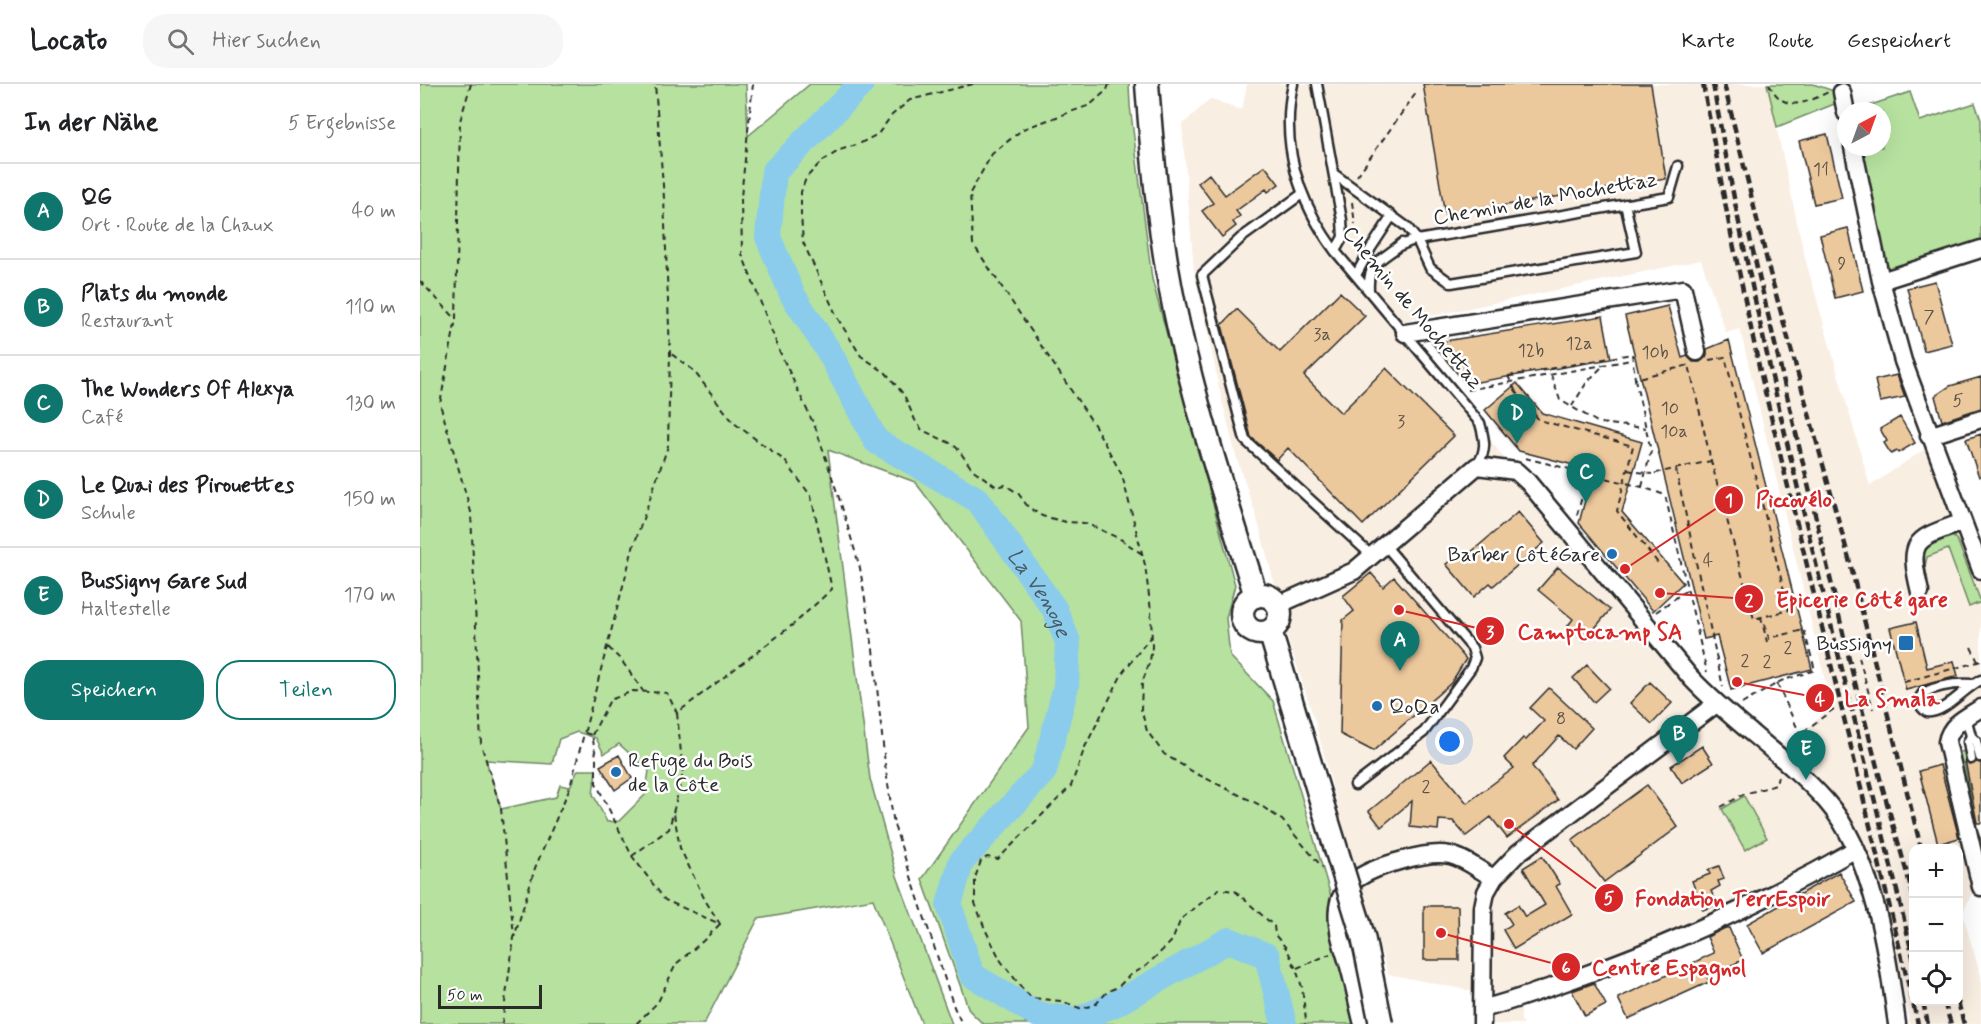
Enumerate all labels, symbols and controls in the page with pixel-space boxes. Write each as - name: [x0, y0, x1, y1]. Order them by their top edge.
- search box: [143, 14, 563, 68]
- text: Locato: [30, 23, 107, 60]
- icon: search: [164, 25, 197, 58]
- text: Hier suchen: [212, 27, 321, 55]
- text: Karte: [1682, 27, 1735, 55]
- text: Route: [1768, 27, 1814, 55]
- text: Gespeichert: [1847, 27, 1951, 55]
- north arrow: [1837, 102, 1891, 156]
- text: In der Nähe: [24, 106, 158, 140]
- text: 5 Ergebnisse: [288, 110, 396, 137]
- house number: 11: [1813, 158, 1829, 182]
- street label: Chemin de la Mochettaz: [1431, 166, 1659, 232]
- text: QG: [81, 184, 112, 212]
- text: A: [37, 198, 50, 225]
- text: 40 m: [352, 198, 396, 225]
- text: Ort · Route de la Chaux: [81, 212, 274, 239]
- street label: Chemin de Mochettaz: [1336, 220, 1489, 395]
- house number: 9: [1838, 252, 1847, 276]
- text: Plats du monde: [81, 280, 228, 308]
- text: B: [37, 294, 50, 321]
- text: 110 m: [345, 294, 396, 321]
- house number: 7: [1924, 305, 1935, 329]
- text: Restaurant: [81, 308, 174, 335]
- house number: 3a: [1313, 323, 1331, 347]
- house number: 12a: [1566, 332, 1592, 356]
- house number: 12b: [1518, 339, 1544, 363]
- house number: 10b: [1641, 341, 1669, 365]
- text: The Wonders Of Alexya: [81, 376, 294, 404]
- house number: 5: [1953, 389, 1964, 413]
- text: C: [36, 390, 51, 417]
- text: 130 m: [345, 390, 396, 417]
- pin: D: [1498, 394, 1536, 444]
- house number: 10: [1661, 397, 1679, 421]
- text: Café: [81, 404, 123, 431]
- house number: 3: [1397, 410, 1405, 434]
- house number: 10a: [1660, 420, 1688, 444]
- pin: C: [1566, 454, 1606, 503]
- text: Le Quai des Pirouettes: [81, 472, 294, 500]
- callout: Piccovélo: [1714, 480, 1844, 520]
- text: D: [37, 486, 50, 513]
- text: 150 m: [343, 486, 396, 513]
- text: Piccovélo: [1756, 487, 1832, 515]
- text: 1: [1725, 489, 1733, 513]
- text: Schule: [81, 500, 136, 527]
- place label: Barber CôtéGare: [1447, 541, 1600, 569]
- water label: La Venoge: [1000, 544, 1077, 643]
- marker: Barber CôtéGare: [1605, 547, 1619, 561]
- house number: 4: [1703, 549, 1713, 573]
- text: Bussigny Gare sud: [81, 568, 247, 596]
- callout: Epicerie Côté gare: [1734, 579, 1960, 619]
- text: E: [38, 582, 49, 609]
- text: 170 m: [344, 582, 396, 609]
- text: Epicerie Côté gare: [1776, 587, 1948, 616]
- text: 2: [1745, 589, 1754, 613]
- text: Haltestelle: [81, 596, 171, 623]
- callout: Camptocamp SA: [1475, 611, 1695, 651]
- text: Camptocamp SA: [1517, 619, 1683, 647]
- text: 3: [1486, 621, 1495, 645]
- pin: A: [1380, 622, 1420, 671]
- place label: Bussigny: [1816, 630, 1892, 658]
- marker: Bussigny: [1897, 634, 1915, 652]
- house number: 2: [1784, 636, 1793, 660]
- house number: 2: [1741, 649, 1750, 673]
- house number: 2: [1763, 650, 1772, 674]
- button: Speichern: [24, 660, 204, 720]
- button: Teilen: [216, 660, 396, 720]
- callout: La Smala: [1805, 678, 1950, 718]
- text: La Smala: [1844, 686, 1940, 714]
- text: 4: [1815, 688, 1826, 712]
- place label: QoQa: [1389, 693, 1440, 721]
- marker: QoQa: [1370, 699, 1384, 713]
- house number: 8: [1556, 707, 1566, 731]
- pin: B: [1660, 716, 1698, 765]
- your location: [1435, 727, 1464, 756]
- pin: E: [1786, 730, 1826, 780]
- place label: Refuge du Bois de la Côte: [628, 747, 753, 799]
- marker: Refuge du Bois de la Côte: [609, 765, 623, 779]
- house number: 2: [1422, 775, 1431, 799]
- map controls: [1909, 844, 1963, 1006]
- button: +: [1909, 844, 1963, 898]
- callout: Fondation TerrEspoir: [1594, 878, 1841, 918]
- text: Fondation TerrEspoir: [1635, 886, 1832, 914]
- text: 5: [1604, 887, 1615, 911]
- button: −: [1909, 898, 1963, 952]
- callout: Centre Espagnol: [1551, 947, 1757, 987]
- button: locate: [1909, 952, 1963, 1006]
- text: Centre Espagnol: [1592, 955, 1747, 986]
- text: 6: [1561, 956, 1571, 980]
- scale bar: [438, 982, 542, 1010]
- text: 50 m: [447, 985, 483, 1006]

